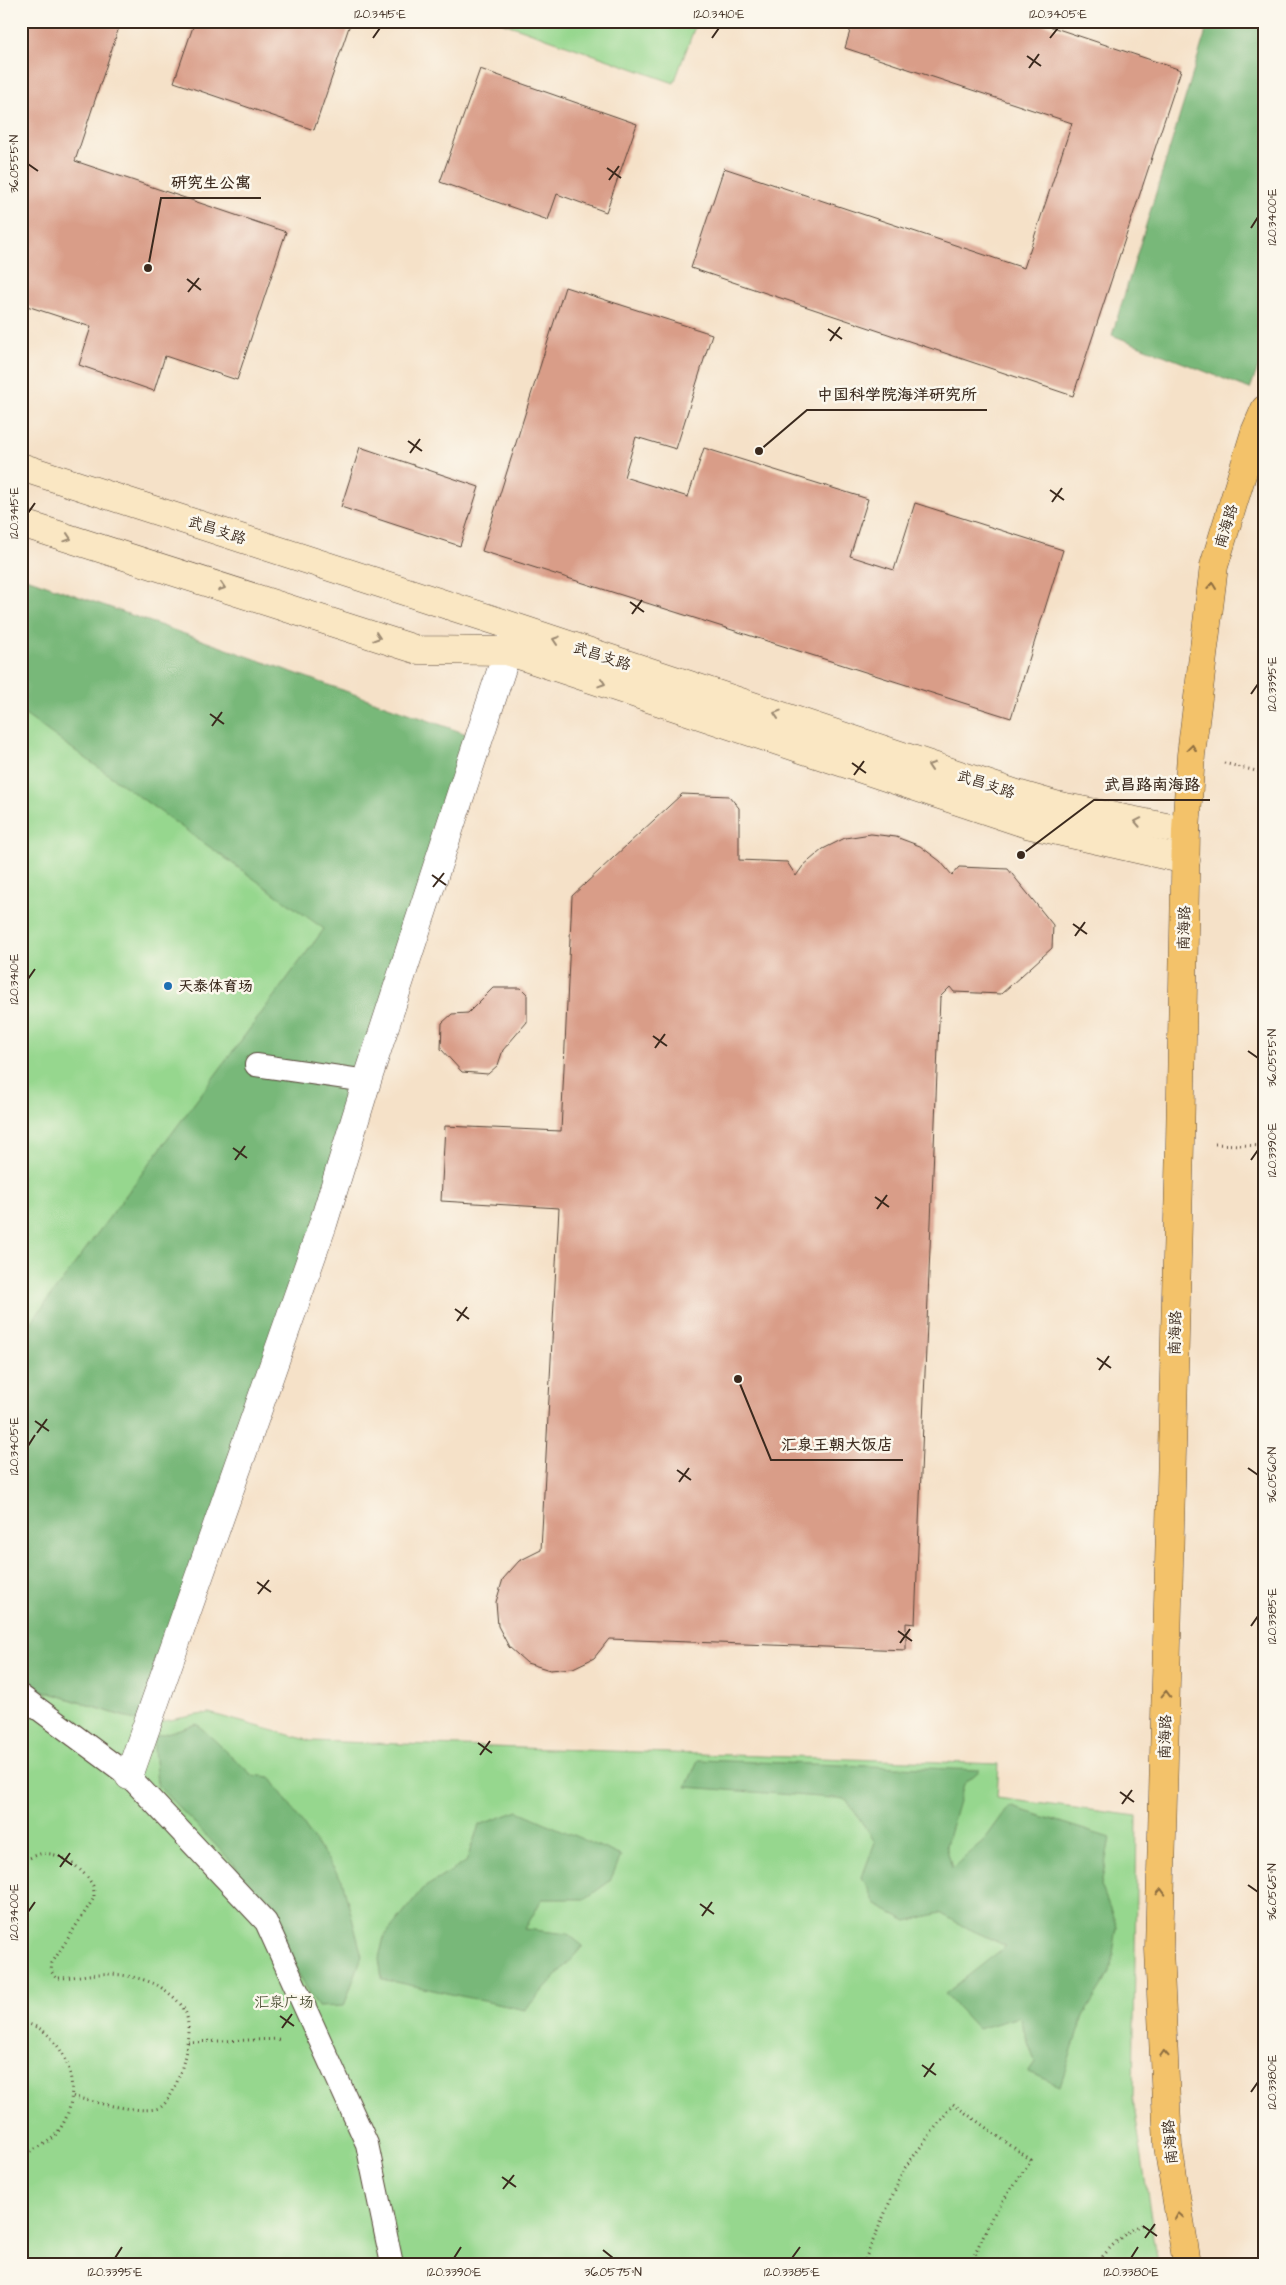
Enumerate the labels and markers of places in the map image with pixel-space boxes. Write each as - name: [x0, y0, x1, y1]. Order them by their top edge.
- callout: 研究生公寓: [161, 167, 261, 198]
- callout: 中国科学院海洋研究所: [807, 379, 987, 410]
- callout: 武昌路南海路: [1094, 769, 1210, 800]
- place label: 天泰体育场: [178, 976, 253, 997]
- marker: 天泰体育场: [162, 980, 174, 992]
- callout: 汇泉王朝大饭店: [771, 1429, 903, 1460]

